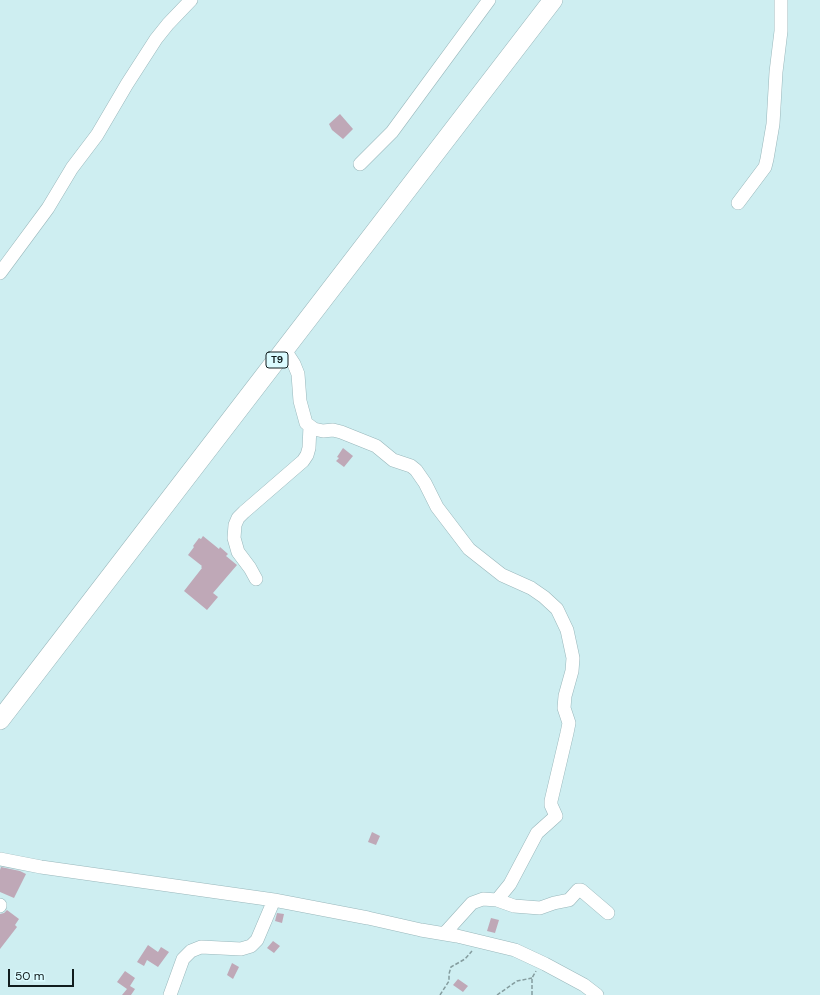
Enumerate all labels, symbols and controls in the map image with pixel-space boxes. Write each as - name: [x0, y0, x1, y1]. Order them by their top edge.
- road number: T9: [266, 352, 288, 368]
- scale bar: [10, 961, 76, 987]
- text: 50 m: [15, 968, 44, 984]

